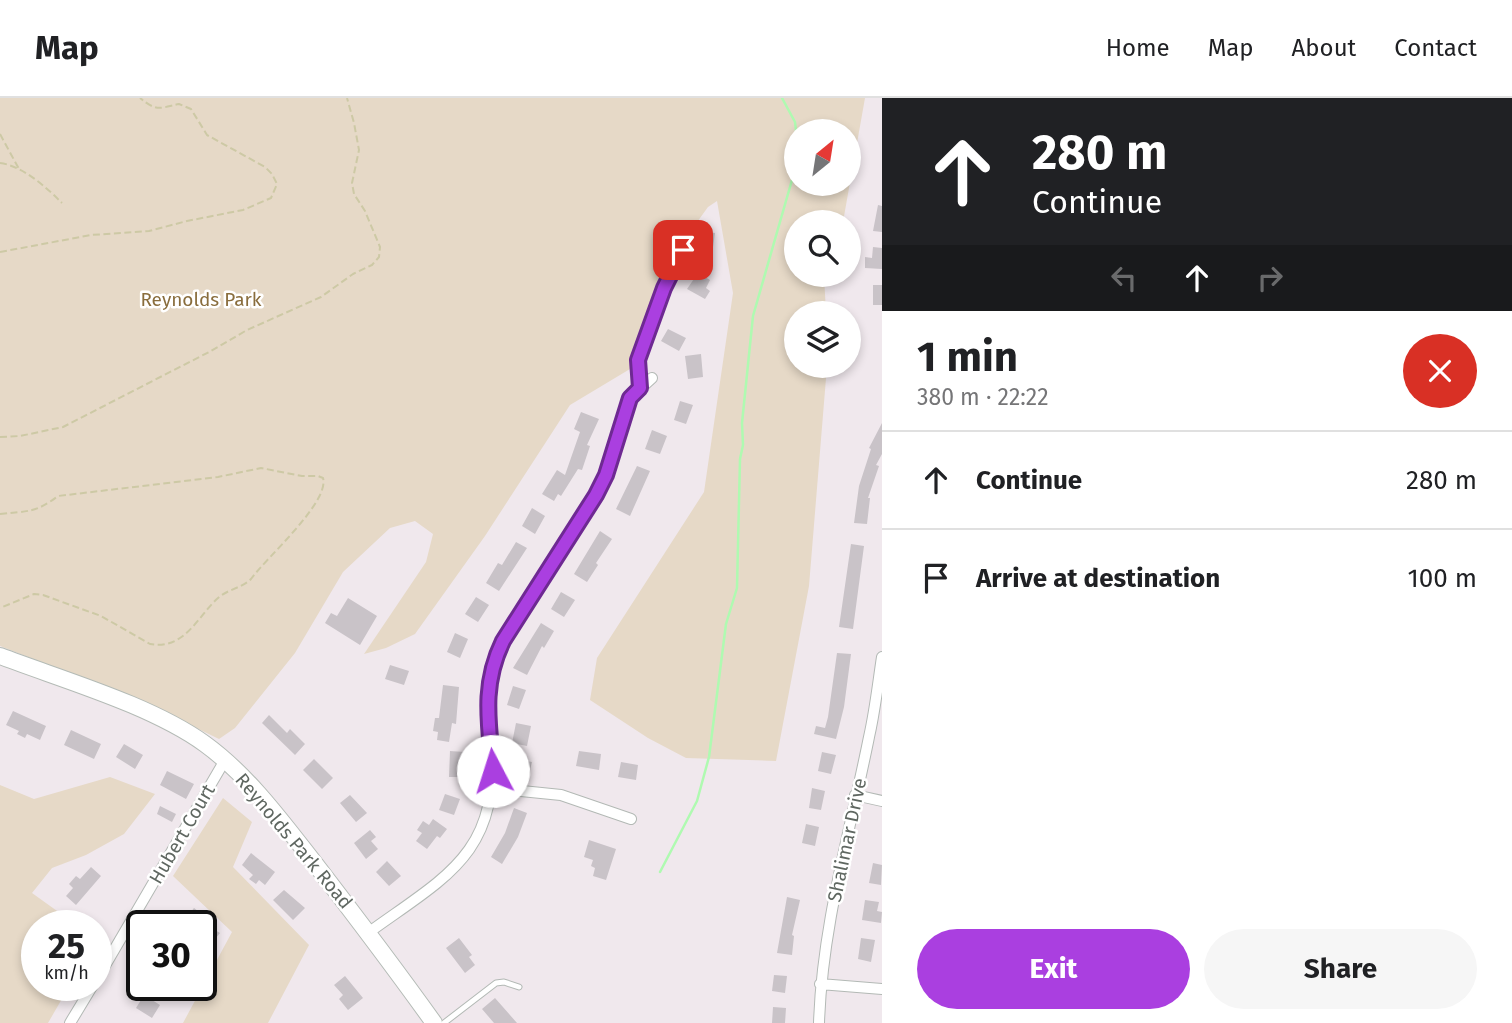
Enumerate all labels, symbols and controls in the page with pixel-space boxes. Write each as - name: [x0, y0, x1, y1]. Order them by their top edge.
- text: Map: [35, 28, 99, 68]
- text: Home: [1106, 34, 1170, 62]
- text: Map: [1208, 34, 1254, 62]
- text: About: [1292, 34, 1356, 62]
- text: Contact: [1394, 34, 1477, 62]
- north arrow: [784, 119, 861, 196]
- map controls: [784, 119, 861, 378]
- text: 280 m: [1032, 123, 1168, 182]
- icon: ahead: [917, 126, 1008, 217]
- text: Continue: [1032, 183, 1162, 221]
- button: search: [784, 210, 861, 287]
- pin: [653, 220, 713, 280]
- icon: arrive: [664, 231, 702, 269]
- icon: left: [1105, 259, 1143, 297]
- icon: ahead: [1178, 259, 1216, 297]
- icon: right: [1251, 259, 1289, 297]
- park label: Reynolds Park: [140, 288, 262, 311]
- button: layers: [784, 301, 861, 378]
- text: 1 min: [917, 332, 1018, 382]
- button: close: [1403, 334, 1477, 408]
- text: 380 m · 22:22: [917, 383, 1049, 411]
- icon: ahead: [917, 461, 955, 499]
- text: Continue: [976, 465, 1082, 496]
- text: 280 m: [1406, 465, 1477, 496]
- icon: arrive: [917, 559, 955, 597]
- text: Arrive at destination: [976, 563, 1220, 594]
- text: 100 m: [1408, 563, 1477, 594]
- position arrow: [456, 734, 530, 808]
- street label: Reynolds Park Road: [231, 768, 357, 914]
- street label: Shalimar Drive: [823, 776, 871, 904]
- street label: Hubert Court: [144, 780, 220, 888]
- speed limit sign: 30: [126, 910, 217, 1001]
- text: 25: [48, 925, 85, 967]
- button: Exit: [917, 929, 1190, 1009]
- button: Share: [1204, 929, 1477, 1009]
- text: km/h: [44, 962, 89, 984]

